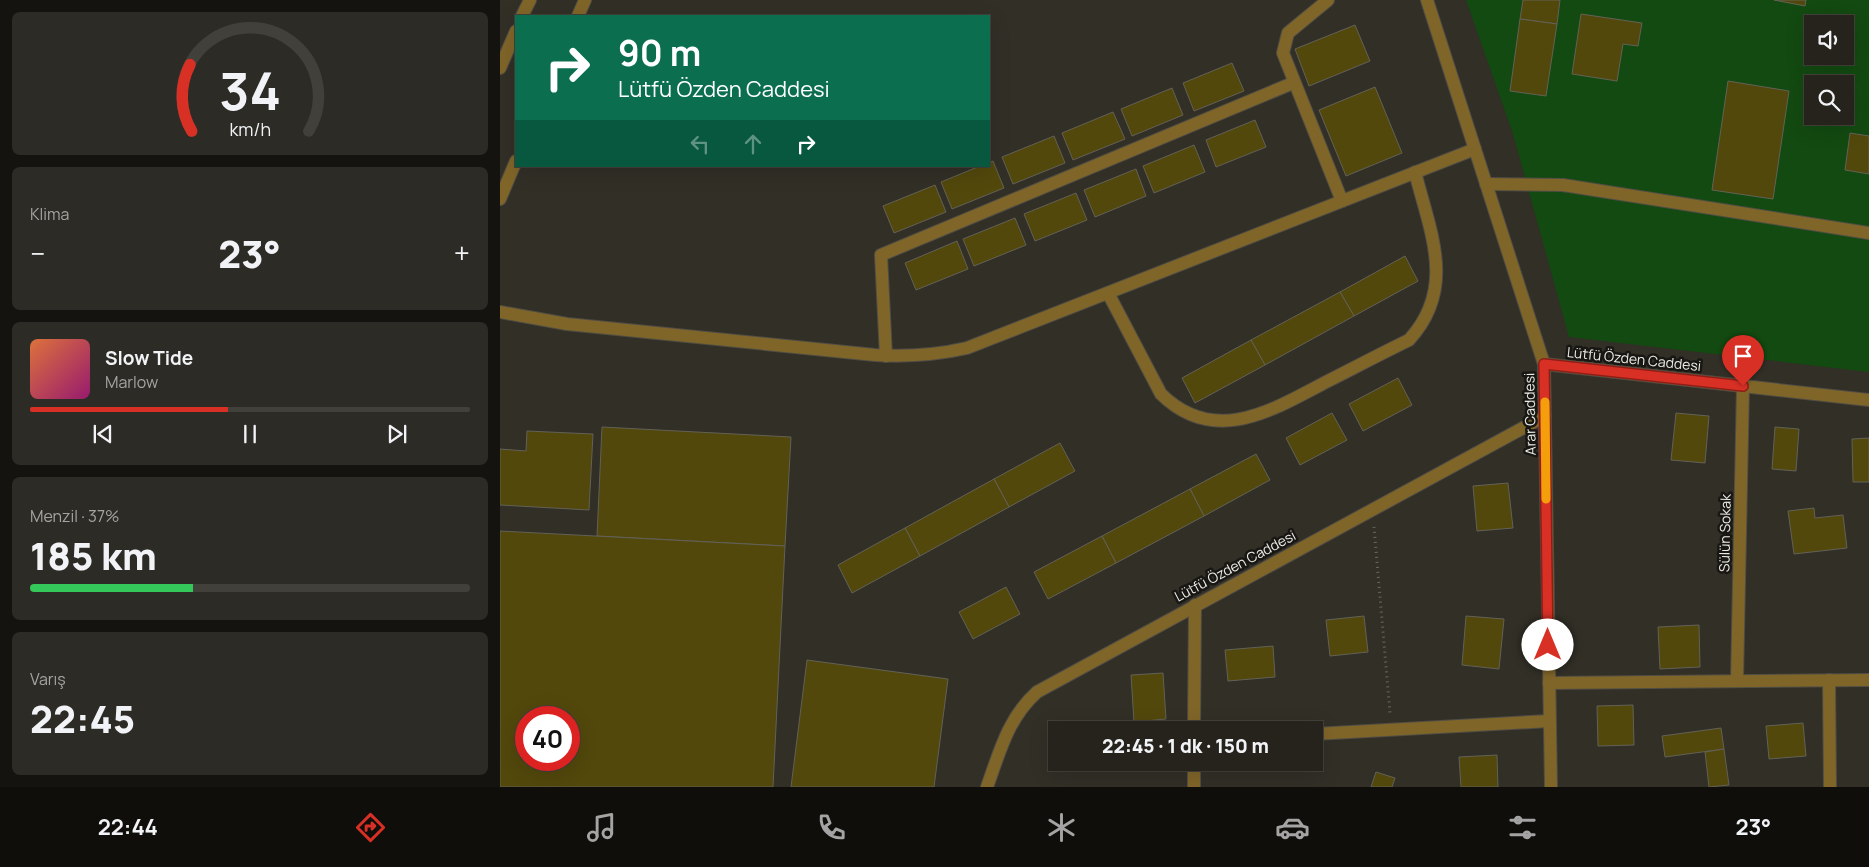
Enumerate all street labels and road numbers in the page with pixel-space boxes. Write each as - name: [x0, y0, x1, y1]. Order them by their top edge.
- street label: Lütfü Özden Caddesi: [1566, 342, 1702, 375]
- street label: Arar Caddesi: [1519, 373, 1540, 455]
- street label: Sülün Sokak: [1714, 493, 1735, 572]
- street label: Lütfü Özden Caddesi: [1171, 526, 1299, 606]

